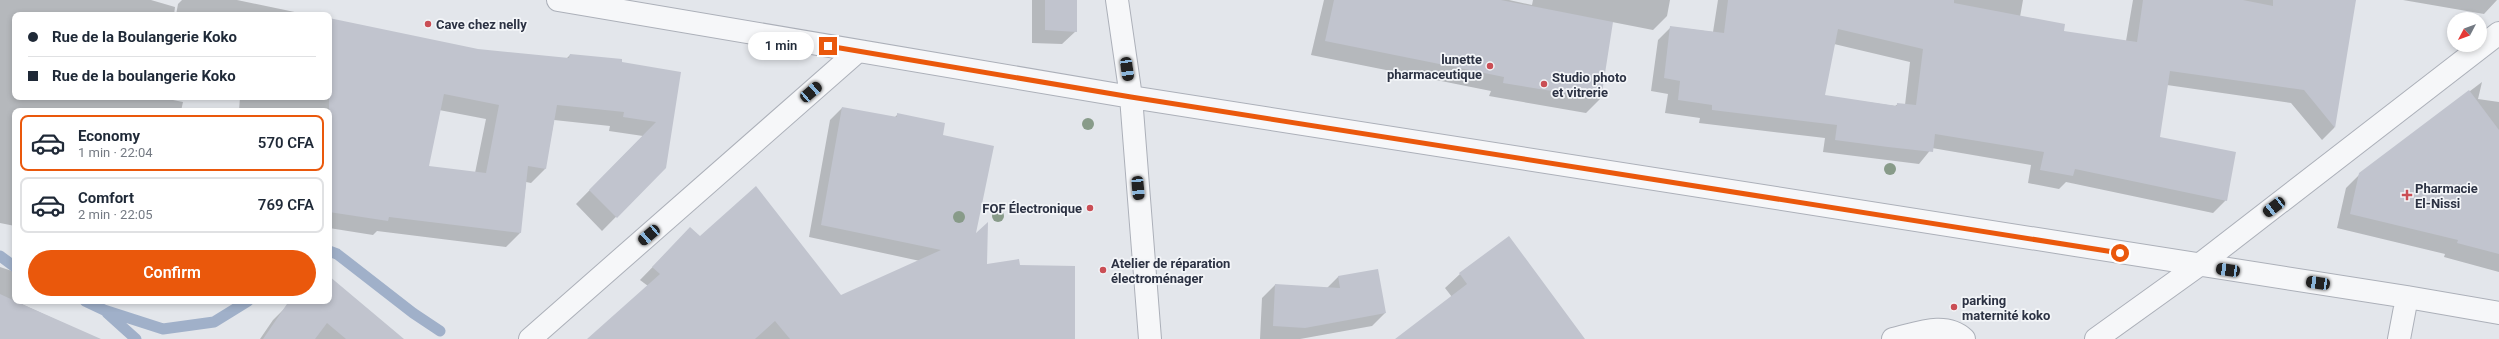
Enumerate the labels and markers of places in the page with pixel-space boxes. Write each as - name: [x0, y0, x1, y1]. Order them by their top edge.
- place label: Cave chez nelly: [436, 17, 527, 32]
- marker: Cave chez nelly: [423, 19, 433, 29]
- place label: lunette pharmaceutique: [1387, 52, 1482, 82]
- marker: lunette pharmaceutique: [1485, 61, 1495, 71]
- place label: Studio photo et vitrerie: [1552, 70, 1627, 100]
- marker: Studio photo et vitrerie: [1539, 79, 1549, 89]
- place label: Pharmacie El-Nissi: [2415, 181, 2478, 211]
- marker: Pharmacie El-Nissi: [2402, 190, 2412, 200]
- place label: FOF Électronique: [982, 201, 1082, 216]
- marker: FOF Électronique: [1085, 203, 1095, 213]
- place label: Atelier de réparation électroménager: [1111, 256, 1230, 286]
- marker: Atelier de réparation électroménager: [1098, 265, 1108, 275]
- place label: parking maternité koko: [1962, 293, 2050, 323]
- marker: parking maternité koko: [1949, 302, 1959, 312]

